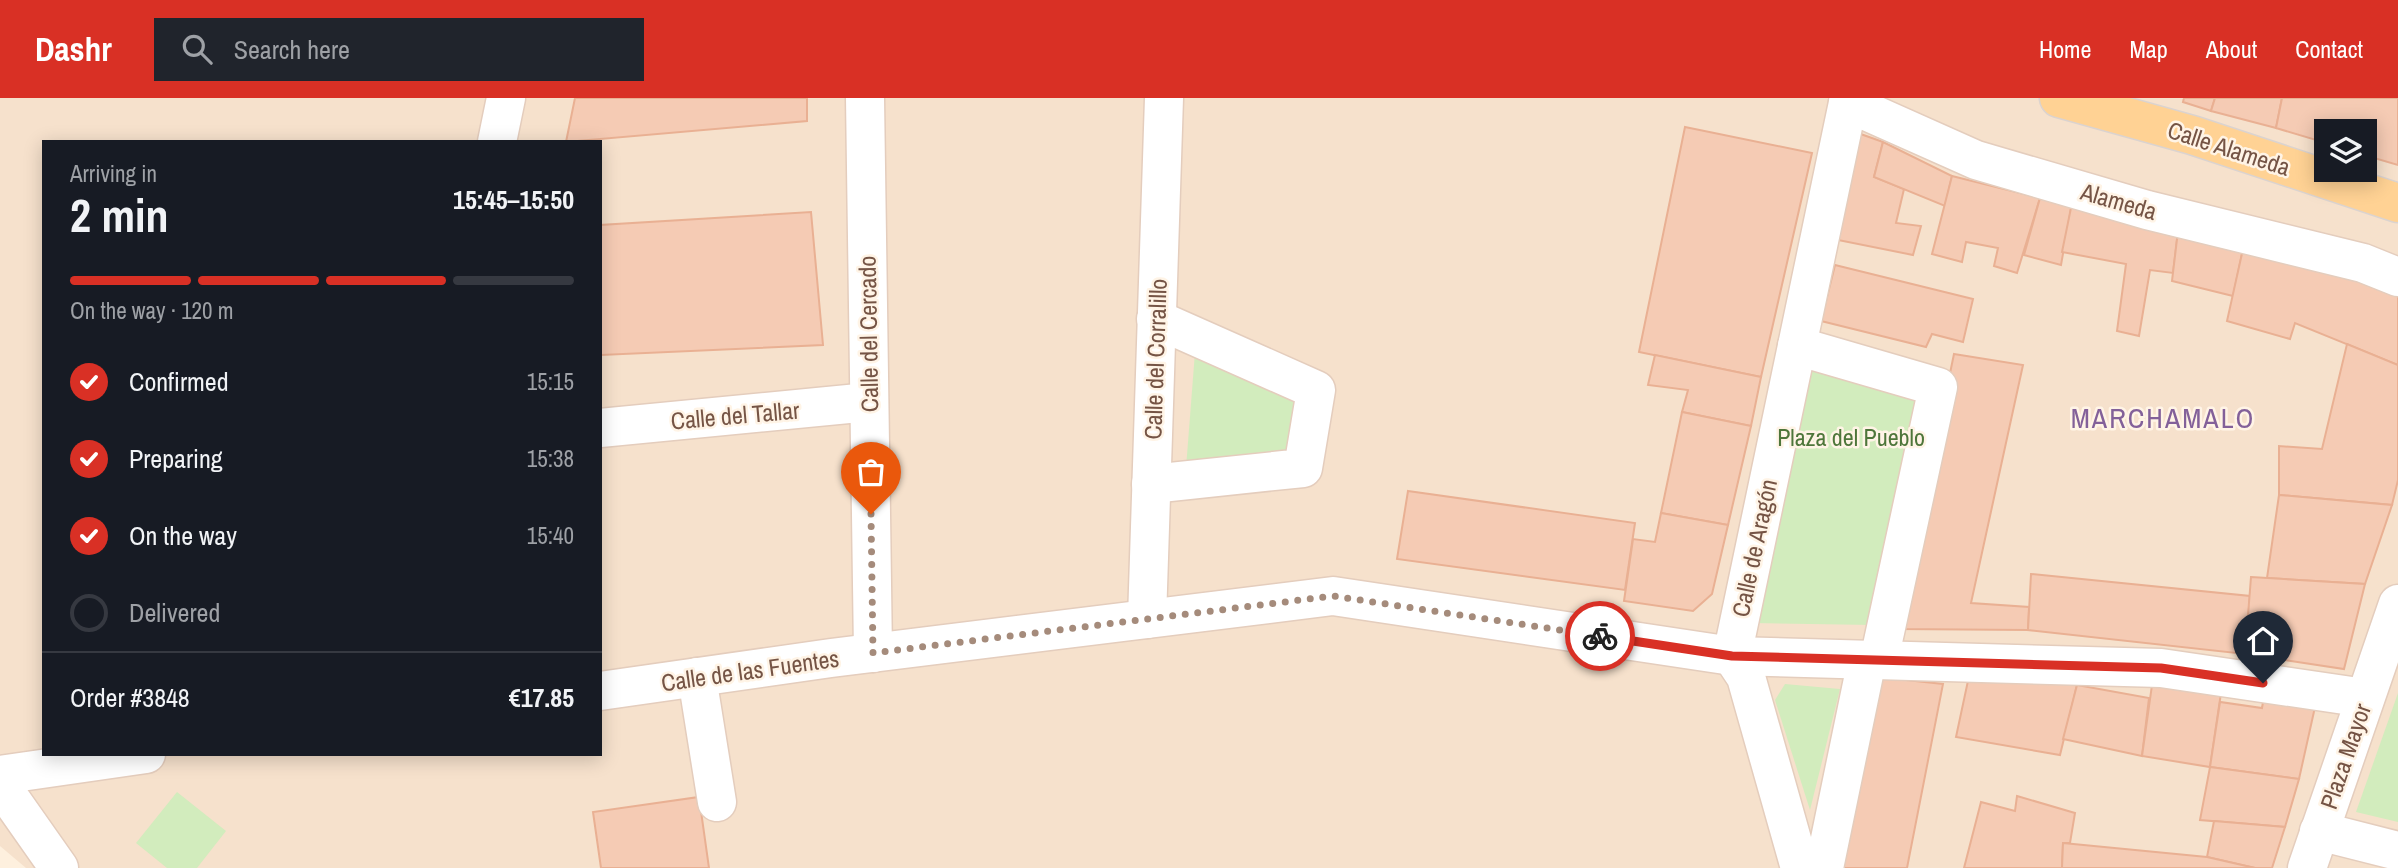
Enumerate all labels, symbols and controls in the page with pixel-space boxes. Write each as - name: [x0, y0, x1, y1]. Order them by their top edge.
- search box: [154, 18, 644, 81]
- text: Dashr: [35, 27, 112, 71]
- icon: search: [178, 30, 216, 68]
- text: Search here: [234, 32, 350, 67]
- text: Home: [2039, 33, 2091, 65]
- text: Map: [2129, 33, 2168, 65]
- text: About: [2206, 33, 2257, 65]
- text: Contact: [2295, 33, 2363, 65]
- street label: Calle Alameda: [2164, 113, 2294, 183]
- map controls: [2314, 119, 2377, 182]
- button: layers: [2314, 119, 2377, 182]
- text: Arriving in: [70, 158, 157, 189]
- street label: Alameda: [2076, 175, 2161, 227]
- text: 15:45–15:50: [453, 182, 574, 217]
- text: 2 min: [70, 184, 169, 246]
- street label: Calle del Cercado: [851, 256, 885, 412]
- street label: Calle del Corralillo: [1136, 278, 1174, 440]
- text: On the way · 120 m: [70, 295, 234, 326]
- icon: check: [70, 363, 108, 401]
- text: Confirmed: [129, 364, 229, 399]
- text: 15:15: [527, 366, 574, 397]
- street label: Calle del Tallar: [669, 393, 801, 437]
- district label: MARCHAMALO: [2071, 399, 2255, 437]
- park label: Plaza del Pueblo: [1777, 421, 1925, 453]
- icon: check: [70, 440, 108, 478]
- text: Preparing: [129, 441, 223, 476]
- pin: [841, 442, 901, 514]
- text: 15:38: [527, 443, 574, 474]
- icon: bag: [852, 453, 890, 491]
- street label: Calle de Aragón: [1724, 476, 1784, 620]
- icon: check: [70, 517, 108, 555]
- text: On the way: [129, 518, 237, 553]
- text: 15:40: [527, 520, 574, 551]
- text: Delivered: [129, 595, 220, 630]
- courier: [1565, 601, 1635, 671]
- pin: [2233, 611, 2293, 683]
- icon: bike: [1581, 617, 1619, 655]
- icon: home: [2244, 622, 2282, 660]
- street label: Calle de las Fuentes: [659, 642, 841, 698]
- text: Order #3848: [70, 680, 190, 715]
- text: €17.85: [509, 680, 574, 715]
- street label: Plaza Mayor: [2312, 699, 2378, 813]

